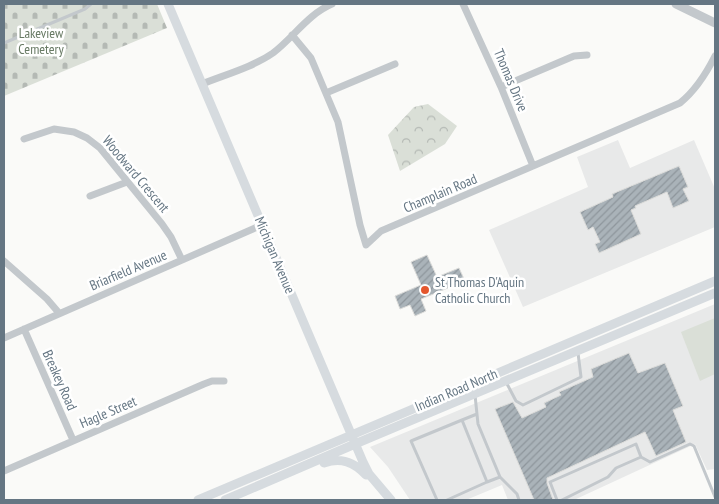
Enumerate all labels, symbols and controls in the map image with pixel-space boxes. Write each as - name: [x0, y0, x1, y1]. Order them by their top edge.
- park label: Lakeview Cemetery: [18, 24, 64, 58]
- street label: Thomas Drive: [490, 46, 532, 114]
- street label: Woodward Crescent: [99, 132, 173, 216]
- street label: Champlain Road: [400, 169, 480, 217]
- street label: Michigan Avenue: [251, 214, 299, 296]
- street label: Briarfield Avenue: [87, 246, 170, 294]
- place label: St Thomas D'Aquin Catholic Church: [435, 273, 524, 307]
- marker: St Thomas D'Aquin Catholic Church: [419, 284, 431, 296]
- street label: Breakey Road: [39, 347, 81, 413]
- street label: Indian Road North: [412, 365, 500, 415]
- street label: Hagle Street: [77, 392, 139, 432]

